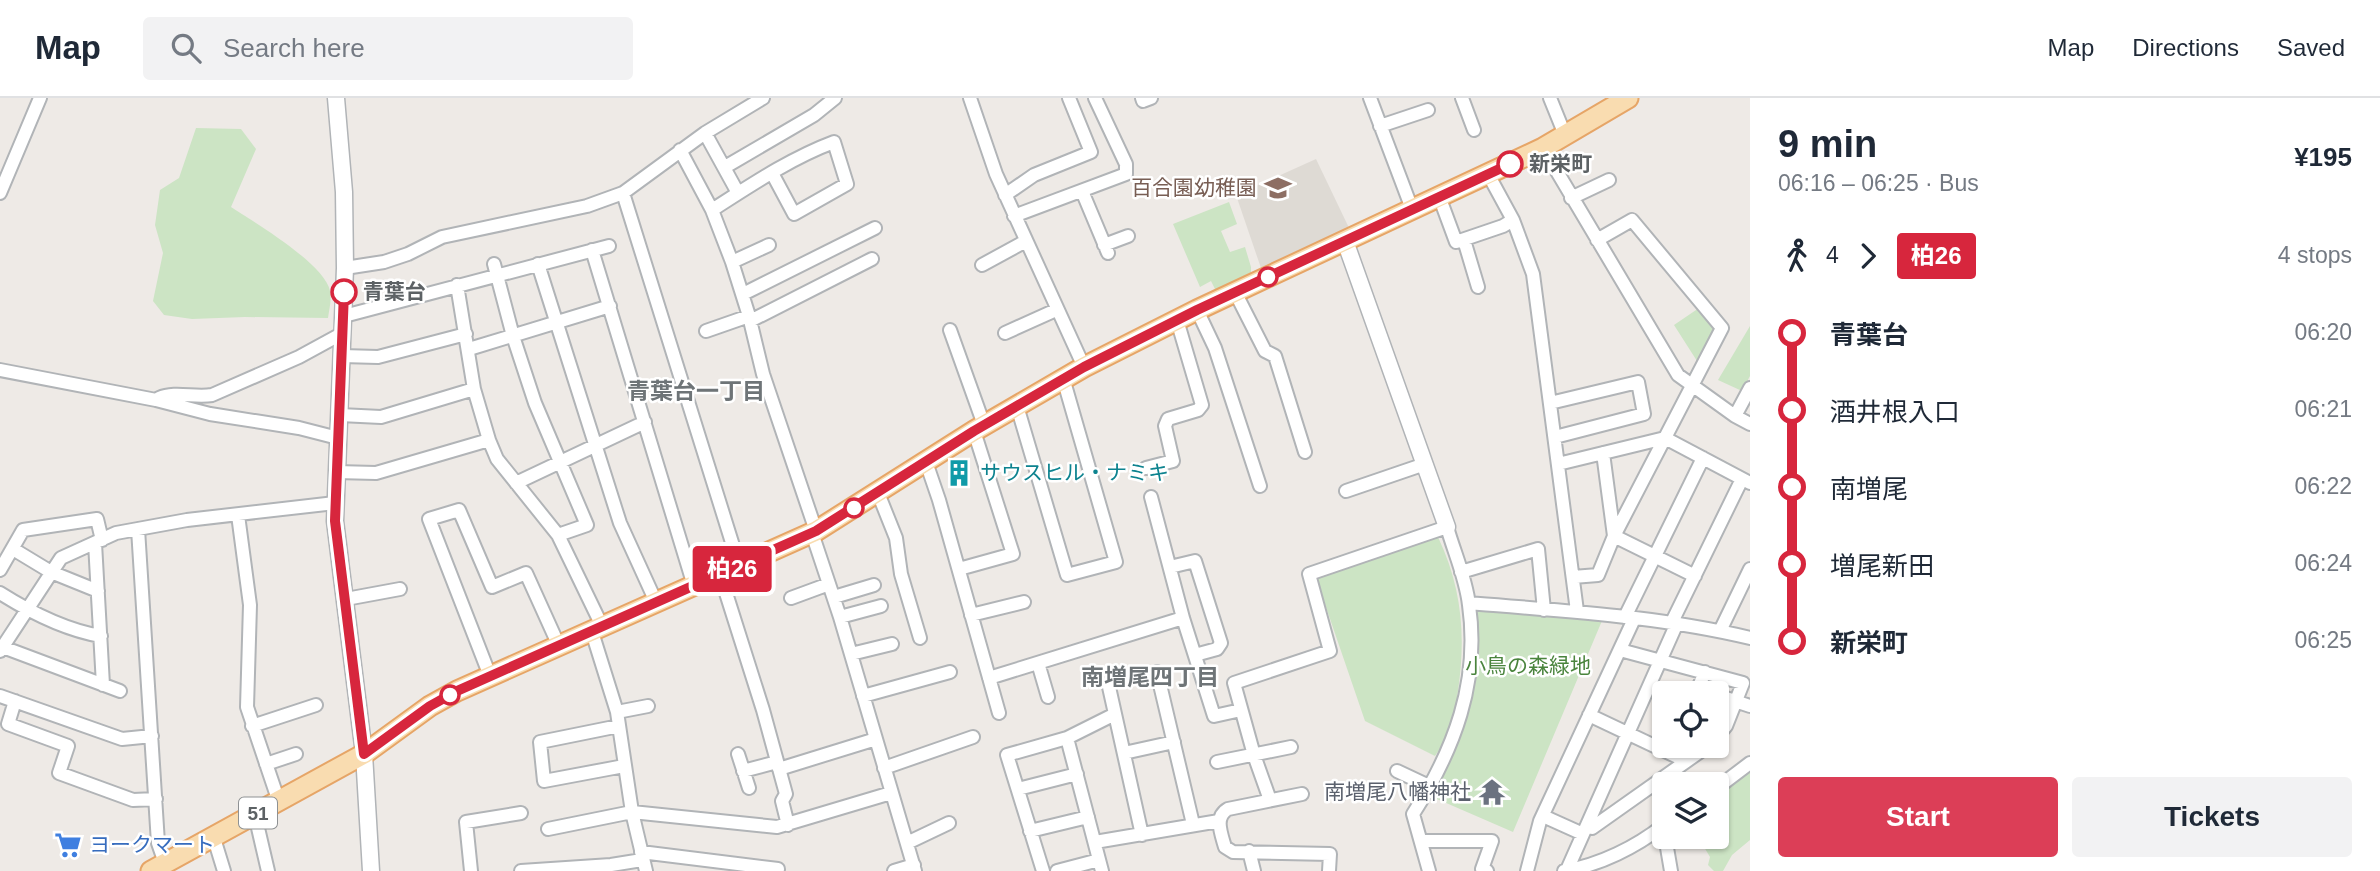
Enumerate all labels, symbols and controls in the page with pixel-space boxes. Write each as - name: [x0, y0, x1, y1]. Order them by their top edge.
- search box: [143, 17, 633, 80]
- text: Map: [35, 29, 101, 66]
- icon: search: [167, 29, 205, 67]
- text: Search here: [223, 33, 365, 63]
- text: Map: [2048, 34, 2094, 61]
- text: Directions: [2132, 34, 2239, 61]
- text: Saved: [2277, 34, 2345, 61]
- text: 9 min: [1778, 123, 1877, 165]
- text: ¥195: [2294, 142, 2352, 172]
- marker: 新栄町: [1497, 151, 1523, 177]
- place label: 新栄町: [1529, 152, 1592, 175]
- text: 06:16 – 06:25 · Bus: [1778, 170, 1979, 196]
- school or university icon: 百合園幼稚園: [1263, 173, 1293, 203]
- place label: 百合園幼稚園: [1131, 176, 1257, 199]
- icon: walk: [1778, 237, 1816, 275]
- icon: forward: [1849, 237, 1887, 275]
- text: 4: [1826, 242, 1839, 268]
- text: 柏26: [1911, 242, 1962, 269]
- text: 4 stops: [2278, 242, 2352, 268]
- unlabelled marker: [1258, 267, 1278, 287]
- marker: 青葉台: [331, 279, 357, 305]
- place label: 青葉台: [363, 280, 426, 303]
- text: 06:20: [2294, 319, 2352, 345]
- text: 青葉台: [1830, 320, 1908, 350]
- district label: 青葉台一丁目: [627, 378, 765, 404]
- text: 06:21: [2294, 396, 2352, 422]
- text: 酒井根入口: [1830, 397, 1960, 427]
- building icon: サウスヒル・ナミキ: [944, 458, 974, 488]
- place label: サウスヒル・ナミキ: [980, 461, 1169, 484]
- text: 06:22: [2294, 473, 2352, 499]
- text: 南増尾: [1830, 474, 1908, 504]
- unlabelled marker: [844, 498, 864, 518]
- line badge: 柏26: [692, 546, 772, 592]
- text: 06:24: [2294, 550, 2352, 576]
- text: 増尾新田: [1830, 551, 1934, 581]
- text: 柏26: [707, 555, 757, 582]
- text: 06:25: [2294, 627, 2352, 653]
- text: 新栄町: [1830, 628, 1908, 658]
- park label: 小鳥の森緑地: [1465, 654, 1591, 677]
- district label: 南増尾四丁目: [1081, 664, 1219, 690]
- map controls: [1652, 681, 1729, 849]
- button: locate: [1652, 681, 1729, 758]
- unlabelled marker: [440, 685, 460, 705]
- button: layers: [1652, 772, 1729, 849]
- temple icon: 南増尾八幡神社: [1477, 777, 1507, 807]
- button: Start: [1778, 777, 2058, 857]
- button: Tickets: [2072, 777, 2352, 857]
- place label: 南増尾八幡神社: [1324, 780, 1471, 803]
- road number: 51: [239, 798, 277, 828]
- supermarket icon: ヨークマート: [53, 830, 83, 860]
- place label: ヨークマート: [89, 833, 215, 856]

